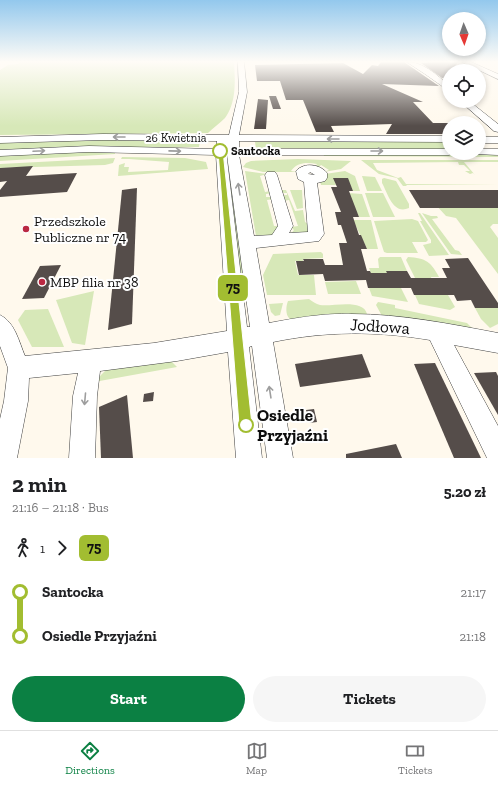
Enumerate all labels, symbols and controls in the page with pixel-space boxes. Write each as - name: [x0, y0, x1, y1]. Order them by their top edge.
- north arrow: [442, 12, 486, 56]
- map controls: [442, 12, 486, 160]
- button: locate: [442, 64, 486, 108]
- button: layers: [442, 116, 486, 160]
- street label: 26 Kwietnia: [145, 131, 207, 145]
- one-way arrow: [113, 133, 126, 141]
- one-way arrow: [327, 135, 340, 143]
- marker: Santocka: [212, 143, 228, 159]
- place label: Santocka: [231, 144, 280, 158]
- one-way arrow: [32, 147, 45, 154]
- one-way arrow: [168, 147, 181, 155]
- one-way arrow: [370, 147, 383, 155]
- one-way arrow: [235, 183, 243, 196]
- place label: Przedszkole Publiczne nr 74: [34, 213, 127, 246]
- marker: Przedszkole Publiczne nr 74: [21, 224, 31, 234]
- place label: MBP filia nr 38: [50, 274, 139, 291]
- line badge: 75: [215, 275, 251, 301]
- marker: MBP filia nr 38: [37, 277, 47, 287]
- text: 75: [226, 279, 240, 296]
- street label: Jodłowa: [349, 314, 411, 338]
- one-way arrow: [266, 386, 274, 399]
- one-way arrow: [81, 392, 88, 405]
- place label: Osiedle Przyjaźni: [257, 405, 328, 445]
- marker: Osiedle Przyjaźni: [238, 417, 254, 433]
- text: 2 min: [12, 471, 67, 498]
- text: 5.20 zł: [444, 483, 486, 501]
- text: 21:16 – 21:18 · Bus: [12, 500, 109, 515]
- icon: walk: [12, 537, 34, 559]
- icon: forward: [51, 537, 73, 559]
- text: 75: [87, 539, 101, 556]
- text: 1: [40, 541, 45, 556]
- text: Santocka: [42, 583, 104, 601]
- text: 21:17: [460, 585, 486, 600]
- text: Osiedle Przyjaźni: [42, 627, 157, 645]
- text: 21:18: [459, 629, 486, 644]
- button: Start: [12, 676, 245, 722]
- button: Tickets: [253, 676, 486, 722]
- tab: Directions: [65, 740, 115, 777]
- tab: Map: [246, 740, 268, 777]
- tab: Tickets: [398, 740, 433, 777]

